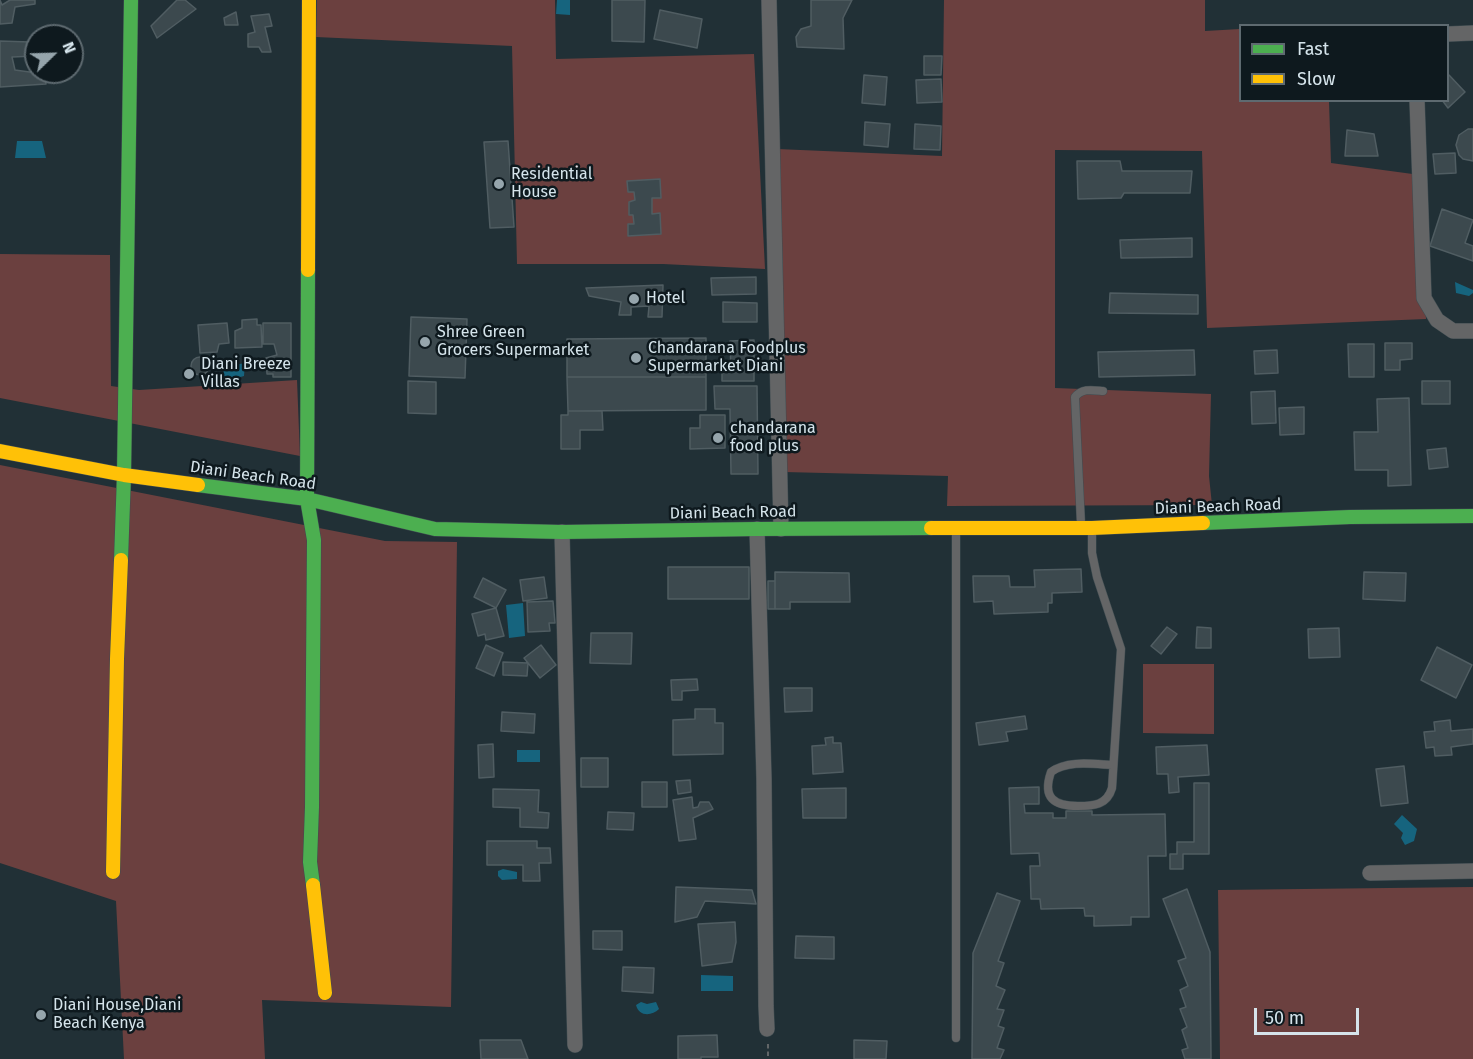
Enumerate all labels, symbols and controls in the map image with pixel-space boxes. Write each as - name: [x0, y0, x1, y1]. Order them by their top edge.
- north arrow: [24, 24, 84, 84]
- legend: [1239, 24, 1449, 102]
- text: Fast: [1297, 38, 1329, 60]
- text: N: [58, 39, 80, 56]
- text: Slow: [1297, 68, 1335, 90]
- place label: Residential House: [511, 165, 592, 203]
- marker: Residential House: [492, 177, 506, 191]
- place label: Hotel: [646, 289, 685, 309]
- marker: Hotel: [627, 292, 641, 306]
- place label: Shree Green Grocers Supermarket: [437, 323, 589, 361]
- marker: Shree Green Grocers Supermarket: [418, 335, 432, 349]
- place label: Chandarana Foodplus Supermarket Diani: [648, 339, 806, 377]
- marker: Chandarana Foodplus Supermarket Diani: [629, 351, 643, 365]
- place label: Diani Breeze Villas: [201, 355, 291, 393]
- marker: Diani Breeze Villas: [182, 367, 196, 381]
- place label: chandarana food plus: [730, 419, 816, 457]
- marker: chandarana food plus: [711, 431, 725, 445]
- street label: Diani Beach Road: [189, 458, 317, 494]
- street label: Diani Beach Road: [1154, 495, 1282, 519]
- street label: Diani Beach Road: [669, 502, 797, 524]
- place label: Diani House,Diani Beach Kenya: [53, 996, 181, 1034]
- scale bar: [1257, 996, 1362, 1034]
- text: 50 m: [1265, 1007, 1304, 1029]
- marker: Diani House,Diani Beach Kenya: [34, 1008, 48, 1022]

